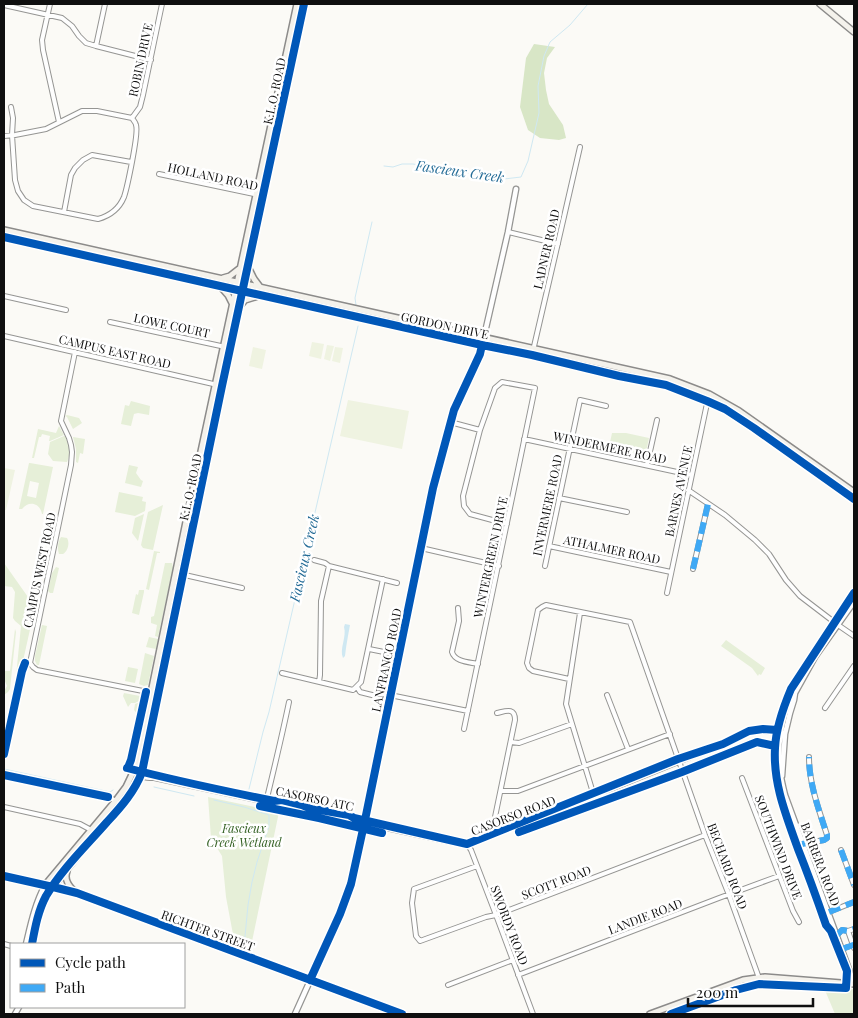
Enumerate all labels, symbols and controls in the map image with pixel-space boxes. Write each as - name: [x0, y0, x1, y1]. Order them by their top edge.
- street label: ROBIN DRIVE: [124, 22, 156, 98]
- street label: K.L.O. ROAD: [259, 56, 289, 126]
- water label: Fascieux Creek: [413, 155, 506, 187]
- street label: HOLLAND ROAD: [166, 159, 260, 193]
- street label: LADNER ROAD: [529, 207, 563, 291]
- street label: GORDON DRIVE: [400, 308, 490, 342]
- street label: LOWE COURT: [132, 309, 212, 341]
- street label: CAMPUS EAST ROAD: [57, 330, 173, 372]
- street label: WINDERMERE ROAD: [551, 427, 668, 467]
- street label: BARNES AVENUE: [660, 444, 696, 538]
- street label: K.L.O. ROAD: [175, 452, 205, 522]
- street label: INVERMERE ROAD: [528, 452, 566, 557]
- street label: WINTERGREEN DRIVE: [469, 495, 511, 620]
- street label: CAMPUS WEST ROAD: [19, 511, 59, 629]
- water label: Fascieux Creek: [284, 512, 323, 605]
- street label: ATHALMER ROAD: [561, 531, 662, 567]
- street label: LANFRANCO ROAD: [367, 606, 405, 713]
- street label: CASORSO ATC: [274, 782, 356, 814]
- street label: CASORSO ROAD: [468, 791, 558, 839]
- street label: SOUTHWIND DRIVE: [752, 793, 806, 901]
- park label: Fascieux Creek Wetland: [207, 820, 282, 850]
- street label: BARRERA ROAD: [798, 820, 844, 908]
- street label: BECHARD ROAD: [704, 821, 752, 912]
- street label: SCOTT ROAD: [519, 861, 594, 903]
- street label: SWORDY ROAD: [487, 883, 533, 968]
- street label: LANDIE ROAD: [606, 894, 685, 937]
- street label: RICHTER STREET: [159, 906, 257, 955]
- legend: [10, 943, 185, 1008]
- text: Cycle path: [55, 952, 126, 972]
- scale bar: [688, 976, 813, 1008]
- text: Path: [55, 977, 85, 997]
- text: 200 m: [696, 982, 739, 1002]

